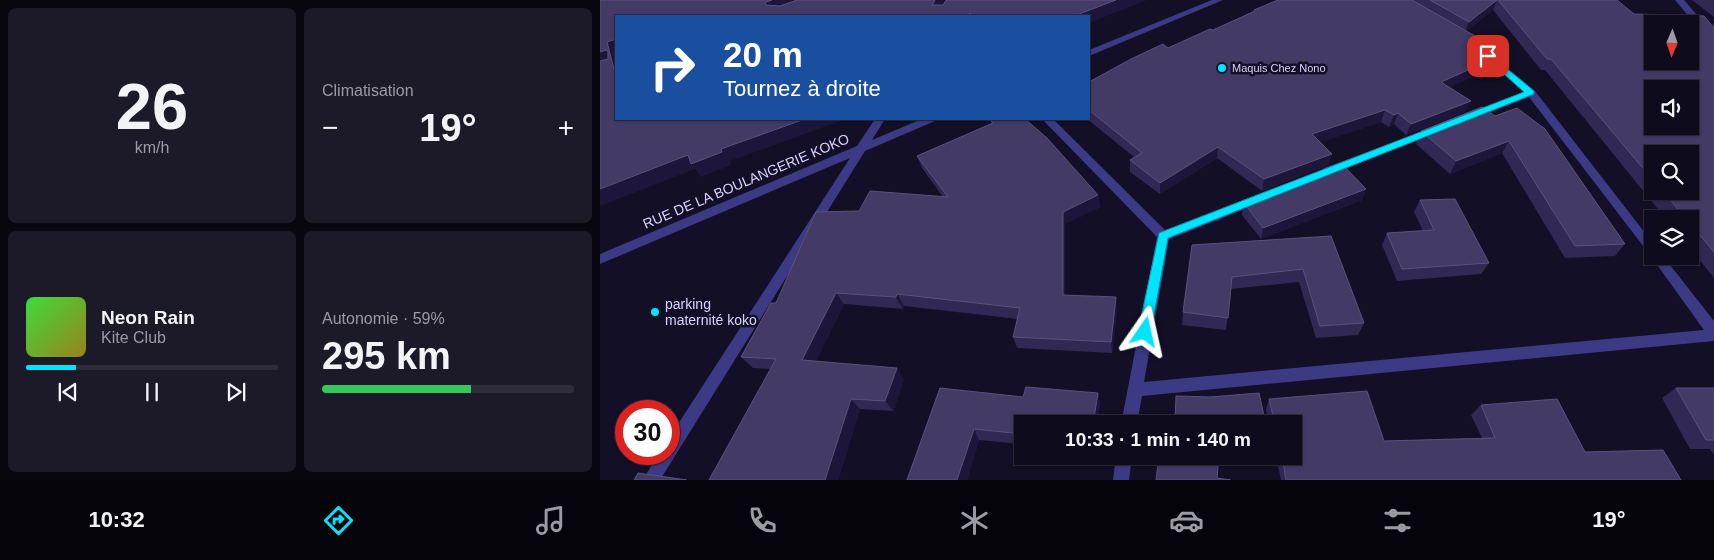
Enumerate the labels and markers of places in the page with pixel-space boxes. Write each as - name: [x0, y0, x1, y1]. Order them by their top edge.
- pin: [1467, 35, 1509, 77]
- marker: Maquis Chez Nono: [1216, 62, 1228, 74]
- place label: Maquis Chez Nono: [1232, 62, 1326, 74]
- place label: parking maternité koko: [665, 296, 757, 328]
- marker: parking maternité koko: [649, 306, 661, 318]

